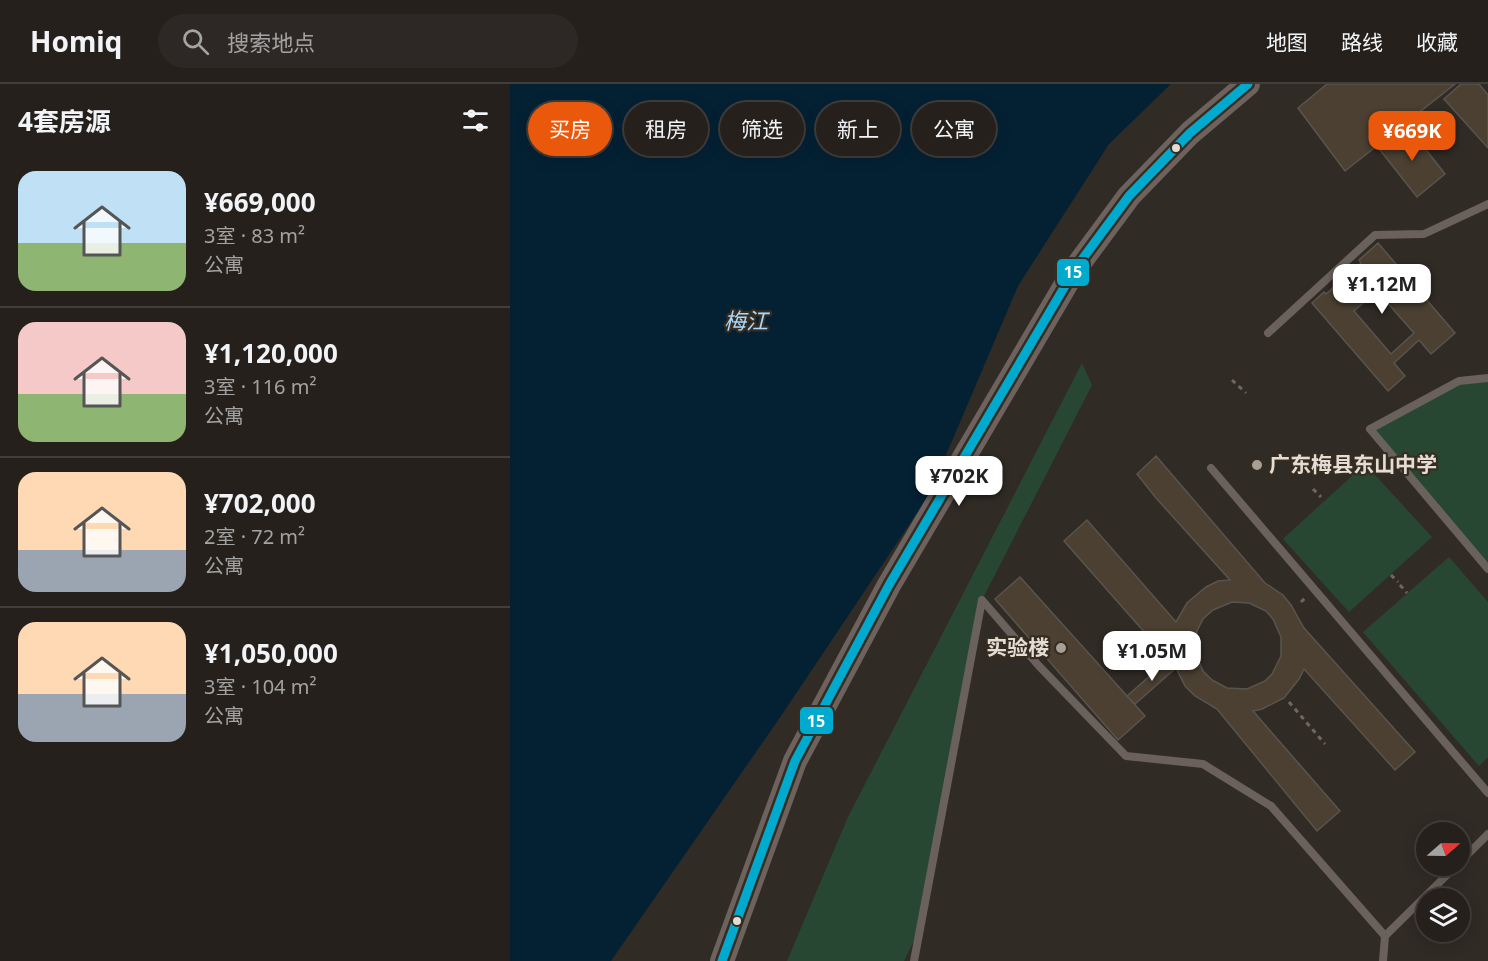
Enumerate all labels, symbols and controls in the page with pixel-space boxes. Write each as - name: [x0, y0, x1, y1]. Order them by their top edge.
- search box: [158, 14, 578, 68]
- text: Homiq: [30, 22, 122, 60]
- icon: search: [179, 25, 212, 58]
- text: 搜索地点: [227, 27, 315, 57]
- text: 地图: [1266, 28, 1308, 56]
- text: 路线: [1341, 28, 1383, 56]
- text: 收藏: [1416, 28, 1458, 56]
- chip: 买房: [528, 102, 612, 156]
- chip: 租房: [624, 102, 708, 156]
- chip: 筛选: [720, 102, 804, 156]
- chip: 新上: [816, 102, 900, 156]
- chip: 公寓: [912, 102, 996, 156]
- text: 4套房源: [18, 103, 111, 139]
- icon: filters: [459, 104, 492, 137]
- pin: ¥669K: [1370, 111, 1454, 162]
- text: ¥669K: [1382, 117, 1442, 144]
- unlabelled marker: [1170, 142, 1182, 154]
- text: ¥669,000: [204, 184, 316, 220]
- icon: home: [66, 195, 138, 267]
- text: 3室 · 83 m²: [204, 222, 305, 249]
- text: 公寓: [204, 251, 244, 278]
- line badge: 15: [1056, 258, 1090, 287]
- text: 15: [1064, 261, 1082, 283]
- pin: ¥1.12M: [1333, 264, 1431, 315]
- text: ¥1.12M: [1347, 270, 1417, 297]
- water label: 梅江: [724, 305, 770, 335]
- text: ¥1,120,000: [204, 335, 338, 371]
- icon: home: [66, 346, 138, 418]
- text: 3室 · 116 m²: [204, 373, 316, 400]
- text: 公寓: [204, 402, 244, 429]
- place label: 广东梅县东山中学: [1269, 450, 1437, 478]
- pin: ¥702K: [917, 456, 1001, 507]
- marker: 广东梅县东山中学: [1250, 458, 1264, 472]
- text: ¥702K: [929, 462, 989, 489]
- text: ¥702,000: [204, 485, 316, 521]
- icon: home: [66, 496, 138, 568]
- text: 2室 · 72 m²: [204, 523, 305, 550]
- text: 公寓: [204, 552, 244, 579]
- pin: ¥1.05M: [1103, 631, 1201, 682]
- place label: 实验楼: [986, 633, 1049, 661]
- text: ¥1,050,000: [204, 635, 338, 671]
- text: ¥1.05M: [1117, 637, 1187, 664]
- marker: 实验楼: [1054, 641, 1068, 655]
- icon: home: [66, 646, 138, 718]
- text: 3室 · 104 m²: [204, 673, 316, 700]
- text: 公寓: [204, 702, 244, 729]
- line badge: 15: [799, 706, 834, 735]
- text: 15: [807, 710, 825, 732]
- north arrow: [1416, 822, 1470, 876]
- map controls: [1416, 822, 1470, 942]
- button: layers: [1416, 888, 1470, 942]
- unlabelled marker: [731, 915, 743, 927]

